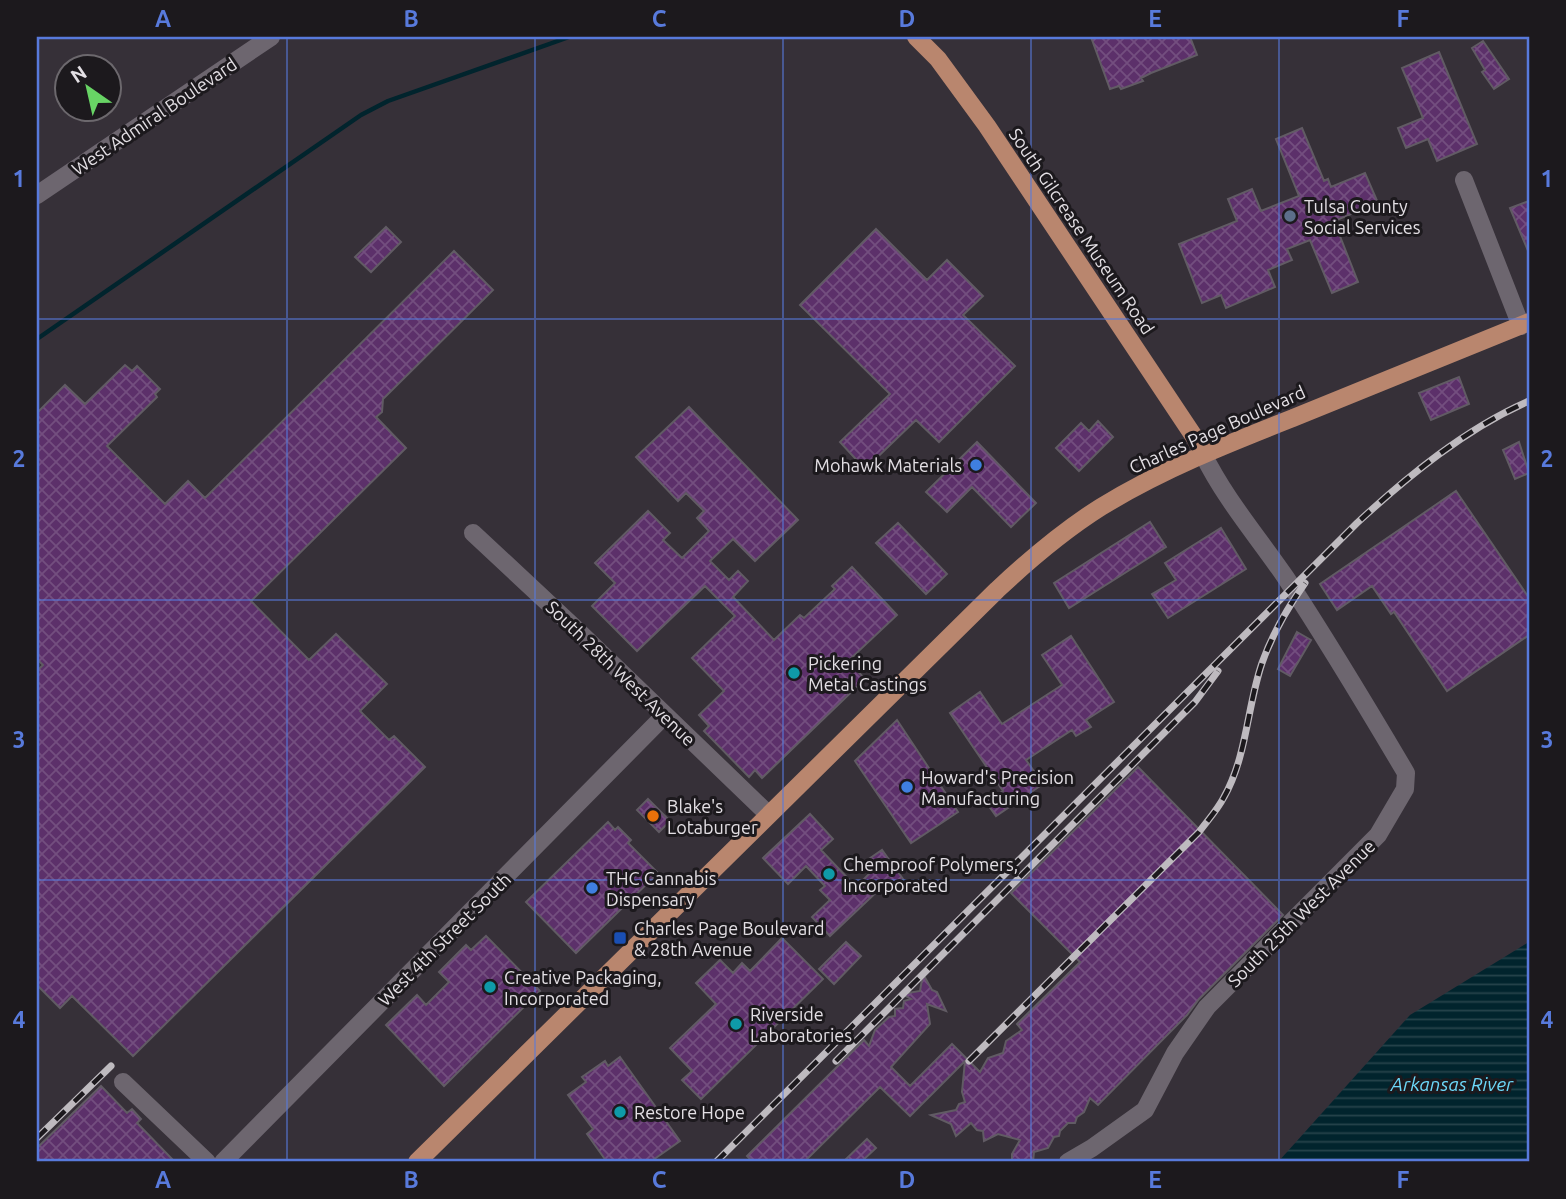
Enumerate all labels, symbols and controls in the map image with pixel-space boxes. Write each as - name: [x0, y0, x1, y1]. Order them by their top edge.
- text: A: [155, 6, 171, 31]
- text: B: [403, 6, 419, 31]
- text: C: [652, 6, 667, 31]
- text: D: [899, 6, 915, 31]
- text: E: [1148, 6, 1162, 31]
- text: F: [1397, 6, 1410, 31]
- north arrow: [52, 52, 122, 122]
- street label: West Admiral Boulevard: [68, 53, 240, 179]
- text: N: [66, 61, 91, 87]
- street label: South Gilcrease Museum Road: [1005, 124, 1159, 338]
- text: 1: [13, 166, 25, 191]
- text: 1: [1541, 166, 1553, 191]
- place label: Tulsa County Social Services: [1304, 196, 1421, 237]
- marker: Tulsa County Social Services: [1282, 208, 1298, 224]
- street label: Charles Page Boulevard: [1126, 381, 1308, 477]
- text: 2: [13, 446, 25, 471]
- text: 2: [1541, 446, 1553, 471]
- place label: Mohawk Materials: [814, 455, 962, 475]
- marker: Mohawk Materials: [968, 457, 984, 473]
- street label: South 28th West Avenue: [542, 597, 700, 749]
- place label: Pickering Metal Castings: [808, 653, 927, 694]
- marker: Pickering Metal Castings: [786, 665, 802, 681]
- text: 3: [13, 727, 25, 752]
- text: 3: [1541, 727, 1553, 752]
- place label: Howard's Precision Manufacturing: [921, 767, 1074, 808]
- marker: Howard's Precision Manufacturing: [899, 779, 915, 795]
- place label: Blake's Lotaburger: [667, 796, 758, 837]
- marker: Blake's Lotaburger: [645, 808, 661, 824]
- street label: South 25th West Avenue: [1223, 835, 1379, 991]
- place label: Chemproof Polymers, Incorporated: [843, 854, 1018, 895]
- marker: Chemproof Polymers, Incorporated: [821, 866, 837, 882]
- place label: THC Cannabis Dispensary: [606, 868, 717, 909]
- street label: West 4th Street South: [374, 869, 514, 1009]
- marker: THC Cannabis Dispensary: [584, 880, 600, 896]
- place label: Charles Page Boulevard & 28th Avenue: [634, 918, 824, 959]
- marker: Charles Page Boulevard & 28th Avenue: [612, 930, 628, 946]
- place label: Creative Packaging, Incorporated: [504, 967, 662, 1008]
- marker: Creative Packaging, Incorporated: [482, 979, 498, 995]
- place label: Riverside Laboratories: [750, 1004, 852, 1045]
- text: 4: [13, 1007, 26, 1032]
- text: 4: [1541, 1007, 1554, 1032]
- marker: Riverside Laboratories: [728, 1016, 744, 1032]
- water label: Arkansas River: [1390, 1073, 1514, 1095]
- place label: Restore Hope: [634, 1102, 745, 1122]
- marker: Restore Hope: [612, 1104, 628, 1120]
- text: A: [155, 1167, 171, 1192]
- text: B: [403, 1167, 419, 1192]
- text: C: [652, 1167, 667, 1192]
- text: D: [899, 1167, 915, 1192]
- text: E: [1148, 1167, 1162, 1192]
- text: F: [1397, 1167, 1410, 1192]

